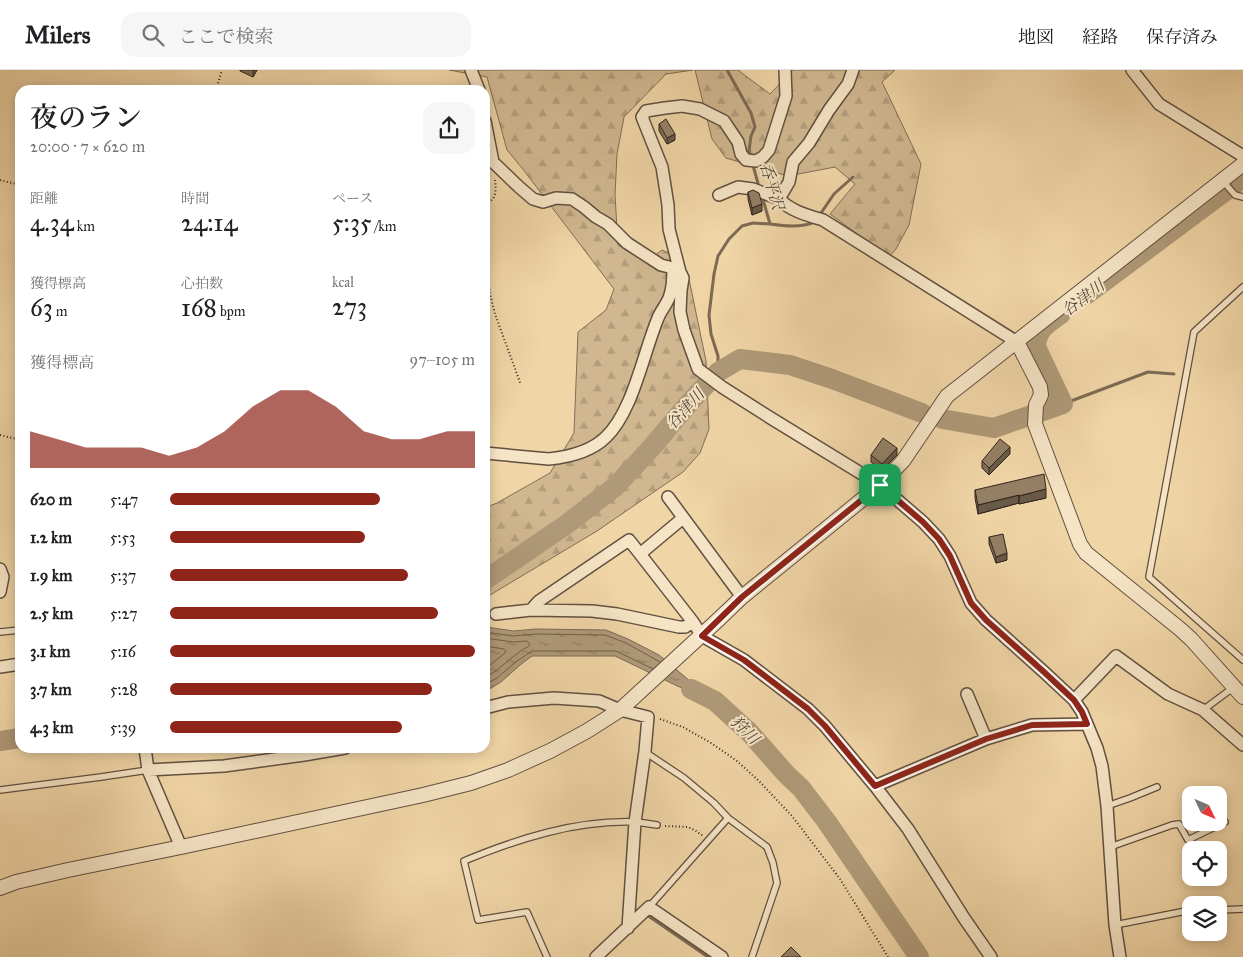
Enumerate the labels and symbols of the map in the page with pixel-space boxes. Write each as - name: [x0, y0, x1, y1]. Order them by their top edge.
- water label: 呑平沢: [756, 160, 788, 214]
- water label: 谷津川: [1058, 275, 1109, 320]
- water label: 谷津川: [662, 383, 709, 433]
- pin: [859, 464, 901, 506]
- water label: 狩川: [727, 712, 765, 749]
- north arrow: [1182, 786, 1228, 831]

